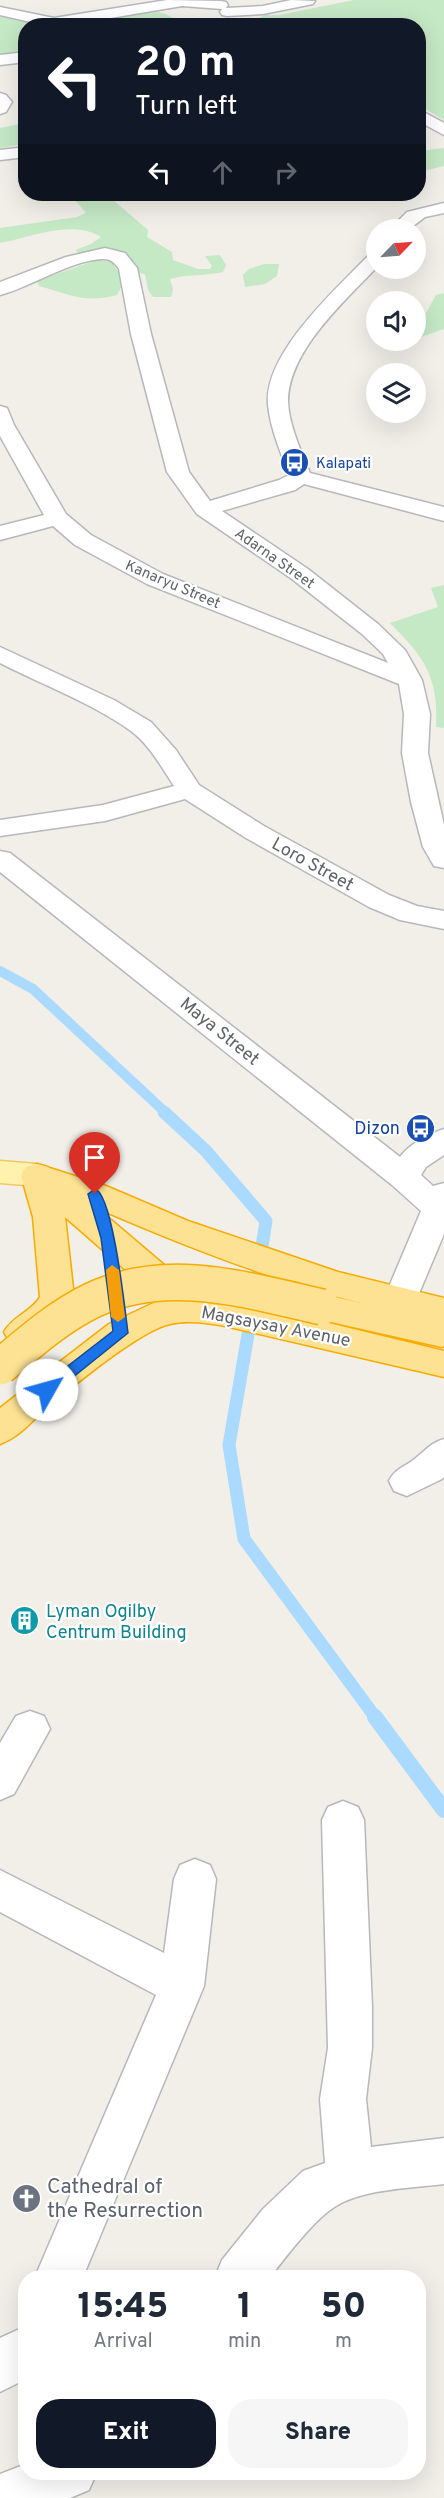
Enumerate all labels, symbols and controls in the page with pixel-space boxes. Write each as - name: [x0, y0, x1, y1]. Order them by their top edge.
- text: 20 m: [135, 38, 236, 91]
- icon: left: [36, 42, 114, 120]
- text: Turn left: [135, 90, 237, 124]
- icon: left: [143, 156, 176, 189]
- icon: ahead: [206, 156, 239, 189]
- icon: right: [269, 156, 302, 189]
- north arrow: [366, 219, 426, 279]
- map controls: [366, 219, 426, 423]
- button: sound: [366, 291, 426, 351]
- button: layers: [366, 363, 426, 423]
- bus stop icon: Kalapati: [279, 447, 311, 479]
- place label: Kalapati: [316, 455, 371, 474]
- street label: Adarna Street: [230, 525, 318, 594]
- street label: Kanaryu Street: [122, 557, 223, 614]
- street label: Loro Street: [267, 833, 357, 897]
- street label: Maya Street: [175, 993, 264, 1071]
- bus stop icon: Dizon: [405, 1112, 437, 1144]
- place label: Dizon: [354, 1118, 400, 1141]
- pin: [69, 1132, 120, 1194]
- icon: arrive: [78, 1141, 111, 1174]
- street label: Magsaysay Avenue: [199, 1302, 352, 1353]
- position arrow: [15, 1358, 79, 1422]
- place label: Lyman Ogilby Centrum Building: [46, 1601, 187, 1645]
- building icon: Lyman Ogilby Centrum Building: [9, 1605, 41, 1637]
- place label: Cathedral of the Resurrection: [47, 2174, 203, 2225]
- church icon: Cathedral of the Resurrection: [10, 2182, 42, 2214]
- text: 15:45: [78, 2285, 168, 2331]
- text: 1: [237, 2285, 252, 2331]
- text: 50: [321, 2285, 366, 2331]
- text: Arrival: [93, 2329, 153, 2355]
- text: min: [228, 2329, 261, 2355]
- text: m: [335, 2329, 352, 2355]
- button: Exit: [36, 2399, 216, 2468]
- button: Share: [228, 2399, 408, 2468]

